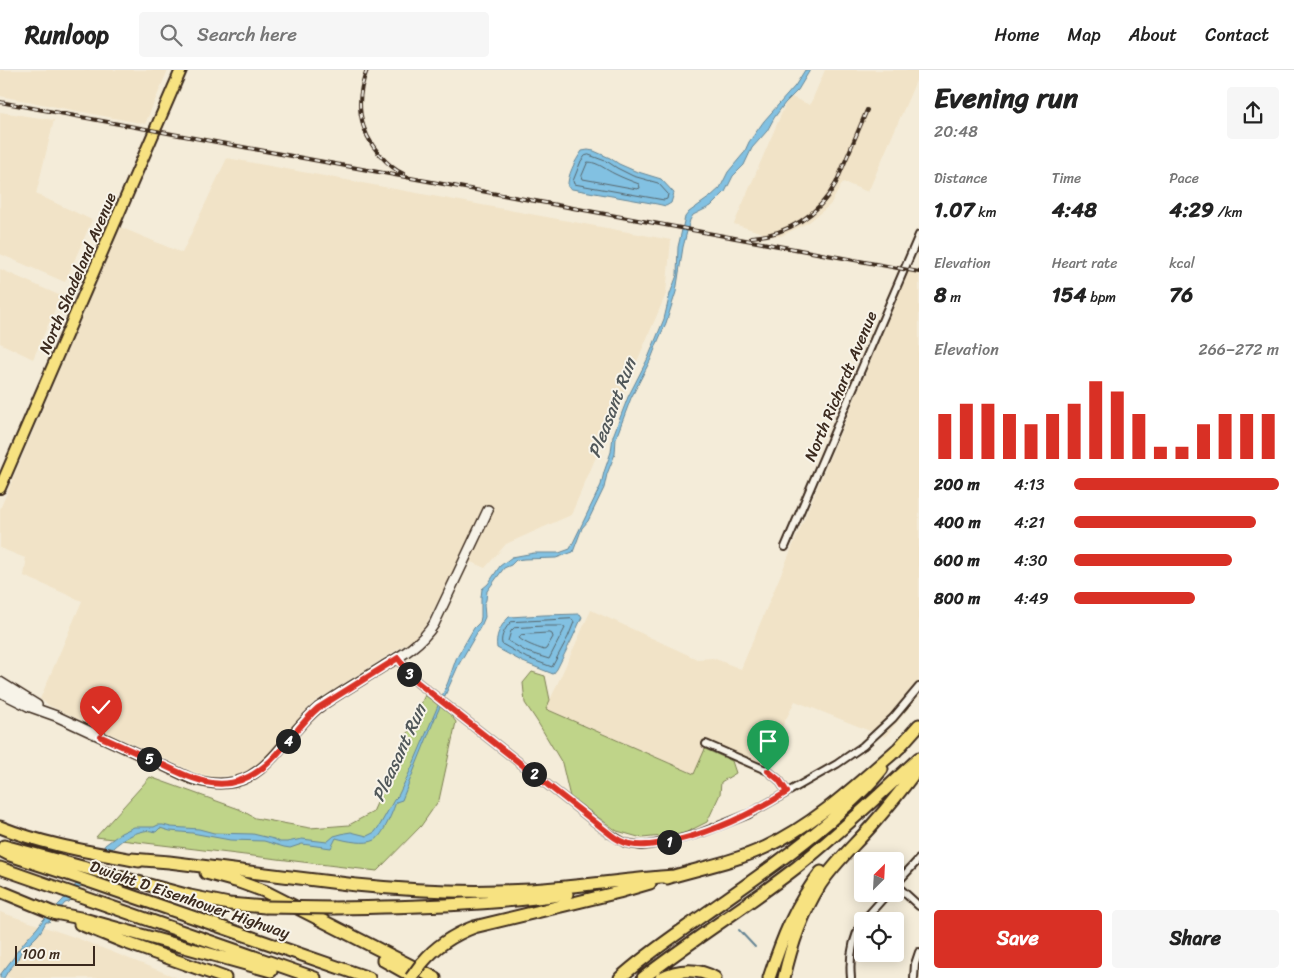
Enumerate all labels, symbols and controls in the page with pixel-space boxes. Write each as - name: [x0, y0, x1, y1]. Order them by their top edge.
- search box: [139, 12, 489, 57]
- text: Runloop: [25, 14, 109, 56]
- text: Search here: [197, 18, 297, 51]
- text: Home: [995, 19, 1040, 51]
- text: Map: [1068, 19, 1101, 51]
- text: About: [1129, 19, 1177, 51]
- text: Contact: [1205, 19, 1269, 51]
- icon: search: [157, 21, 185, 49]
- text: Evening run: [934, 73, 1078, 122]
- button: share: [1227, 87, 1279, 139]
- text: 20:48: [934, 117, 978, 146]
- text: Distance: [934, 166, 987, 191]
- text: Time: [1052, 166, 1081, 191]
- text: Pace: [1169, 166, 1199, 191]
- street label: North Shadeland Avenue: [30, 187, 125, 359]
- text: 1.07: [934, 191, 975, 229]
- text: 4:48: [1052, 191, 1097, 229]
- text: 4:29: [1169, 191, 1214, 229]
- text: km: [975, 200, 996, 225]
- text: /km: [1214, 200, 1243, 225]
- text: Elevation: [934, 251, 991, 276]
- text: Heart rate: [1052, 251, 1117, 276]
- text: kcal: [1169, 251, 1195, 276]
- text: 8: [934, 276, 947, 314]
- text: 154: [1052, 276, 1087, 314]
- text: 76: [1169, 276, 1193, 314]
- text: m: [947, 285, 961, 310]
- text: bpm: [1087, 285, 1116, 310]
- street label: North Richardt Avenue: [796, 306, 885, 466]
- text: Elevation: [934, 335, 999, 364]
- text: 266–272 m: [1198, 335, 1279, 364]
- water label: Pleasant Run: [578, 351, 646, 462]
- text: 200 m: [934, 470, 980, 499]
- text: 4:13: [1014, 470, 1044, 499]
- text: 400 m: [934, 508, 981, 537]
- text: 4:21: [1014, 508, 1045, 537]
- text: 600 m: [934, 546, 980, 575]
- text: 4:30: [1014, 546, 1048, 575]
- text: 800 m: [934, 584, 980, 613]
- text: 4:49: [1014, 584, 1049, 613]
- pin: 3: [396, 662, 422, 686]
- text: 3: [406, 662, 413, 687]
- pin: [80, 686, 122, 737]
- icon: check: [87, 693, 115, 721]
- water label: Pleasant Run: [362, 697, 437, 807]
- pin: [747, 720, 789, 771]
- icon: arrive: [754, 727, 782, 755]
- pin: 4: [276, 728, 300, 754]
- text: 4: [284, 729, 293, 754]
- pin: 5: [136, 746, 162, 772]
- text: 5: [145, 747, 154, 772]
- pin: 2: [522, 762, 546, 786]
- text: 2: [530, 762, 539, 787]
- pin: 1: [656, 830, 682, 854]
- text: 1: [666, 830, 673, 855]
- street label: Dwight D Eisenhower Highway: [86, 852, 294, 948]
- north arrow: [854, 852, 904, 902]
- map controls: [854, 852, 904, 962]
- button: Save: [934, 910, 1102, 968]
- button: Share: [1112, 910, 1279, 968]
- button: locate: [854, 912, 904, 962]
- text: 100 m: [22, 942, 60, 967]
- scale bar: [15, 943, 95, 966]

